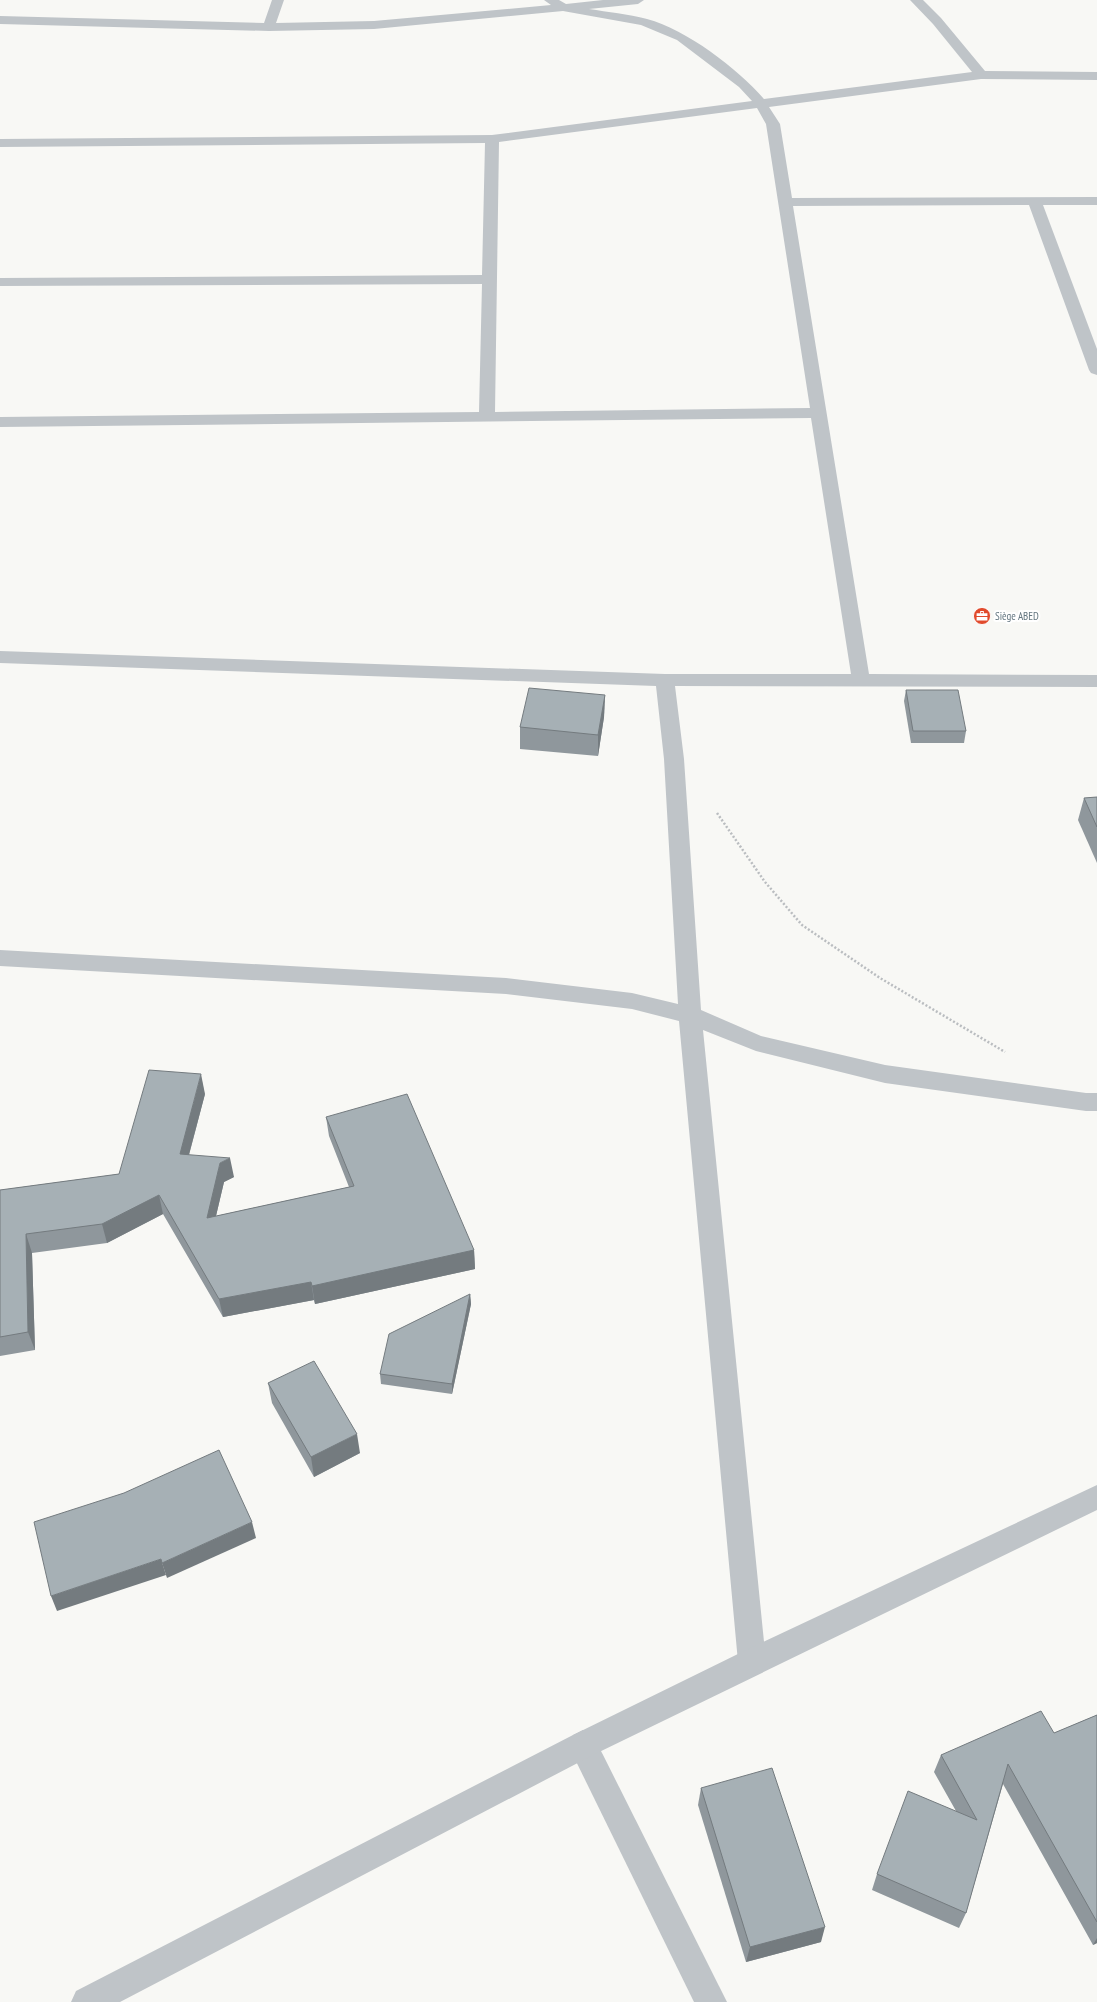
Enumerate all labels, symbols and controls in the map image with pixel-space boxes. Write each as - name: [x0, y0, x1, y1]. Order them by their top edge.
- office icon: Siège ABED: [972, 606, 992, 626]
- place label: Siège ABED: [995, 609, 1039, 623]

